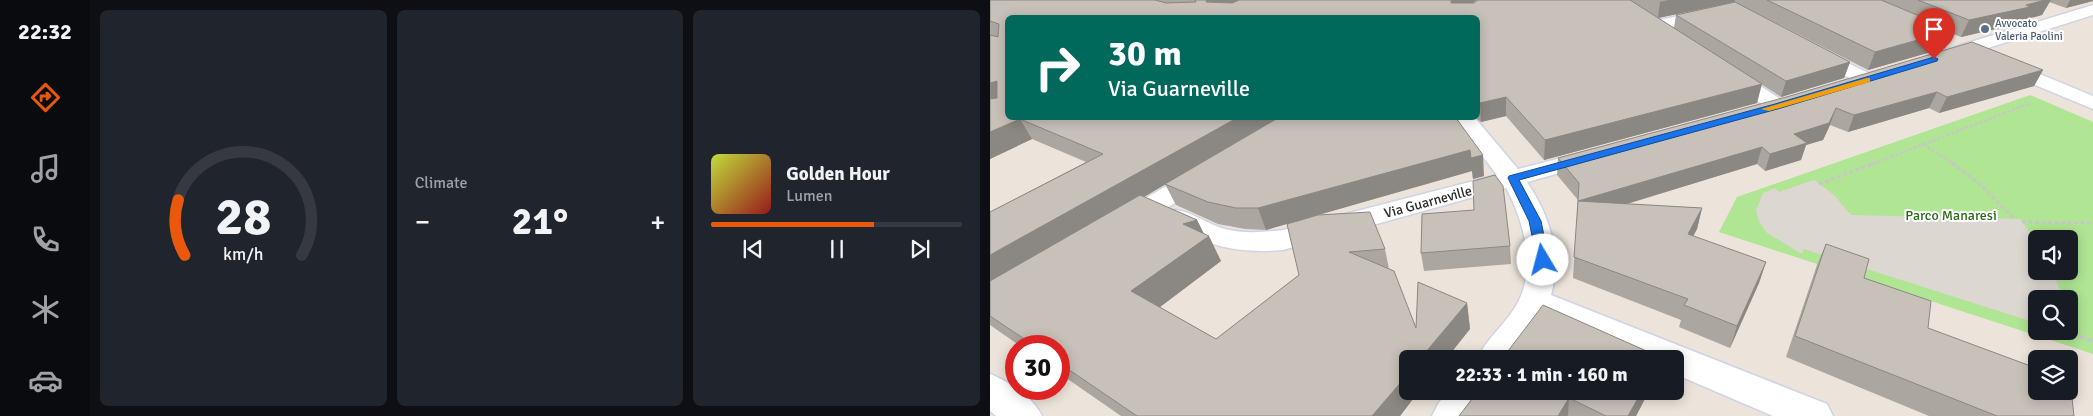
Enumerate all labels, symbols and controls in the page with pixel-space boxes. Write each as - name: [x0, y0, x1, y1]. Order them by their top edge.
- pin: [1913, 8, 1955, 59]
- icon: arrive: [1920, 15, 1948, 43]
- place label: Avvocato Valeria Paolini: [1995, 17, 2063, 43]
- text: 22:32: [18, 18, 72, 45]
- marker: Avvocato Valeria Paolini: [1979, 23, 1991, 35]
- text: 30 m: [1108, 32, 1182, 75]
- icon: right: [1025, 35, 1090, 100]
- text: Via Guarneville: [1108, 75, 1250, 102]
- icon: directions: [28, 80, 63, 115]
- icon: music: [28, 151, 63, 186]
- text: Golden Hour: [786, 162, 890, 186]
- text: Climate: [415, 173, 467, 193]
- street label: Via Guarneville: [1382, 182, 1474, 222]
- text: 28: [215, 185, 271, 249]
- text: Lumen: [786, 186, 833, 206]
- text: 21°: [512, 198, 568, 245]
- text: −: [415, 205, 430, 239]
- text: +: [650, 205, 665, 239]
- park label: Parco Manaresi: [1905, 207, 1997, 224]
- icon: phone: [28, 222, 63, 257]
- map controls: [2028, 230, 2078, 400]
- button: sound: [2028, 230, 2078, 280]
- position arrow: [1516, 233, 1568, 285]
- icon: previous: [739, 235, 767, 263]
- icon: pause: [823, 235, 851, 263]
- icon: next: [906, 235, 934, 263]
- text: km/h: [223, 243, 264, 265]
- button: search: [2028, 290, 2078, 340]
- icon: climate: [28, 292, 63, 327]
- speed limit sign: 30: [1005, 335, 1070, 400]
- button: layers: [2028, 350, 2078, 400]
- icon: car: [28, 363, 63, 398]
- text: 22:33 · 1 min · 160 m: [1455, 363, 1628, 387]

